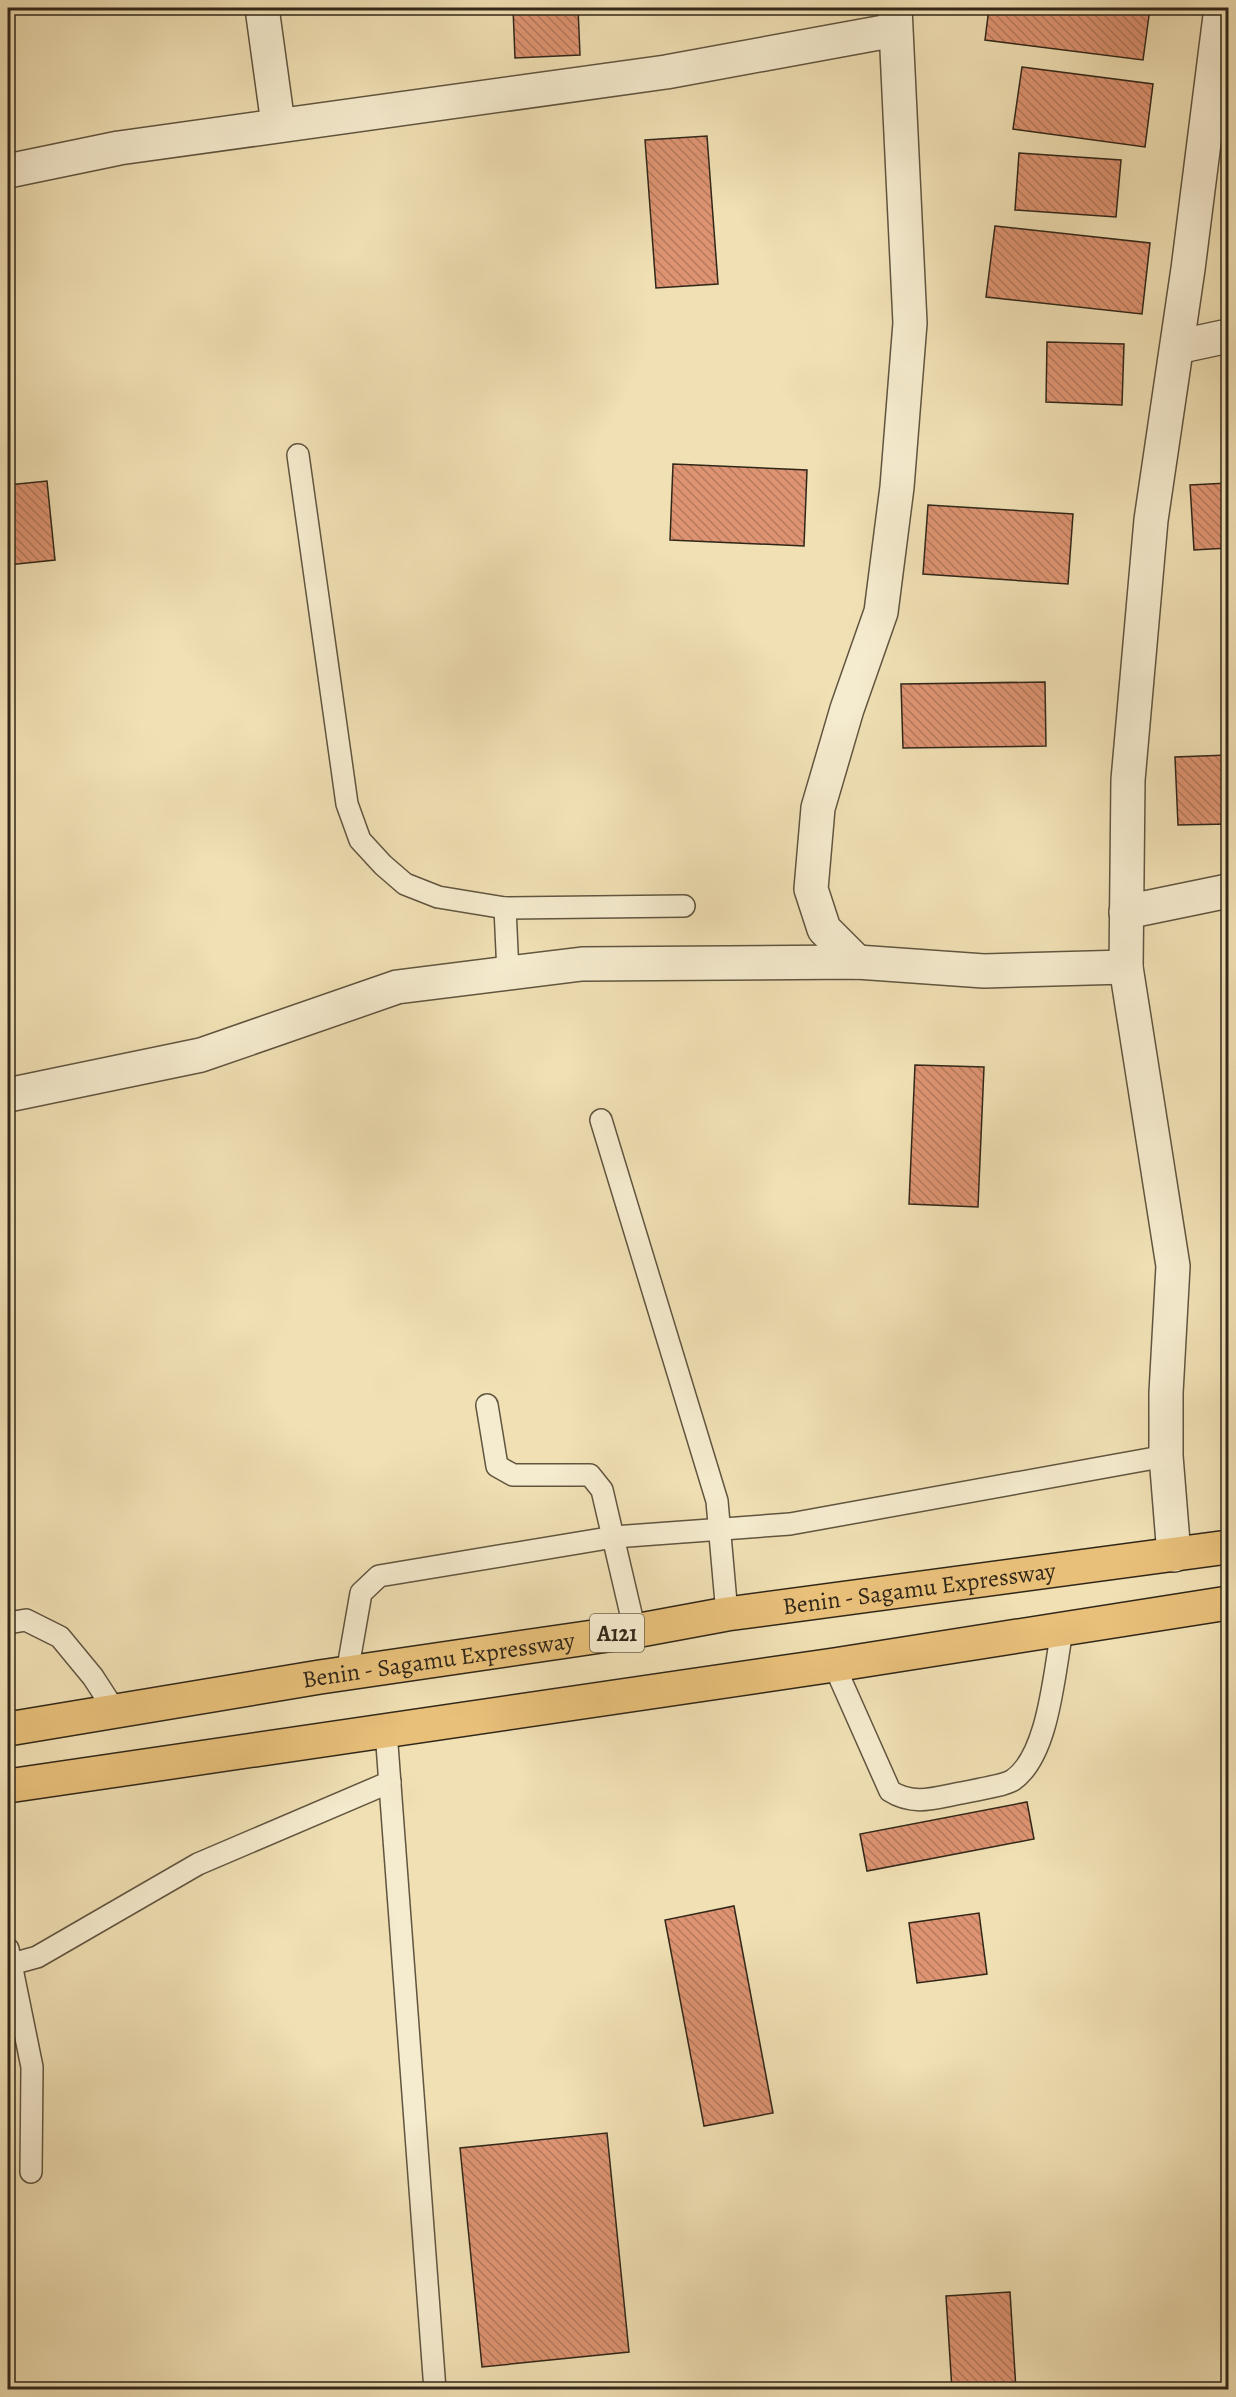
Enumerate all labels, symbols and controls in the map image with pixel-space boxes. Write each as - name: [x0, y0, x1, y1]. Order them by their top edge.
- street label: Benin - Sagamu Expressway: [781, 1554, 1058, 1622]
- road number: A121: [590, 1614, 644, 1652]
- street label: Benin - Sagamu Expressway: [300, 1624, 577, 1696]

